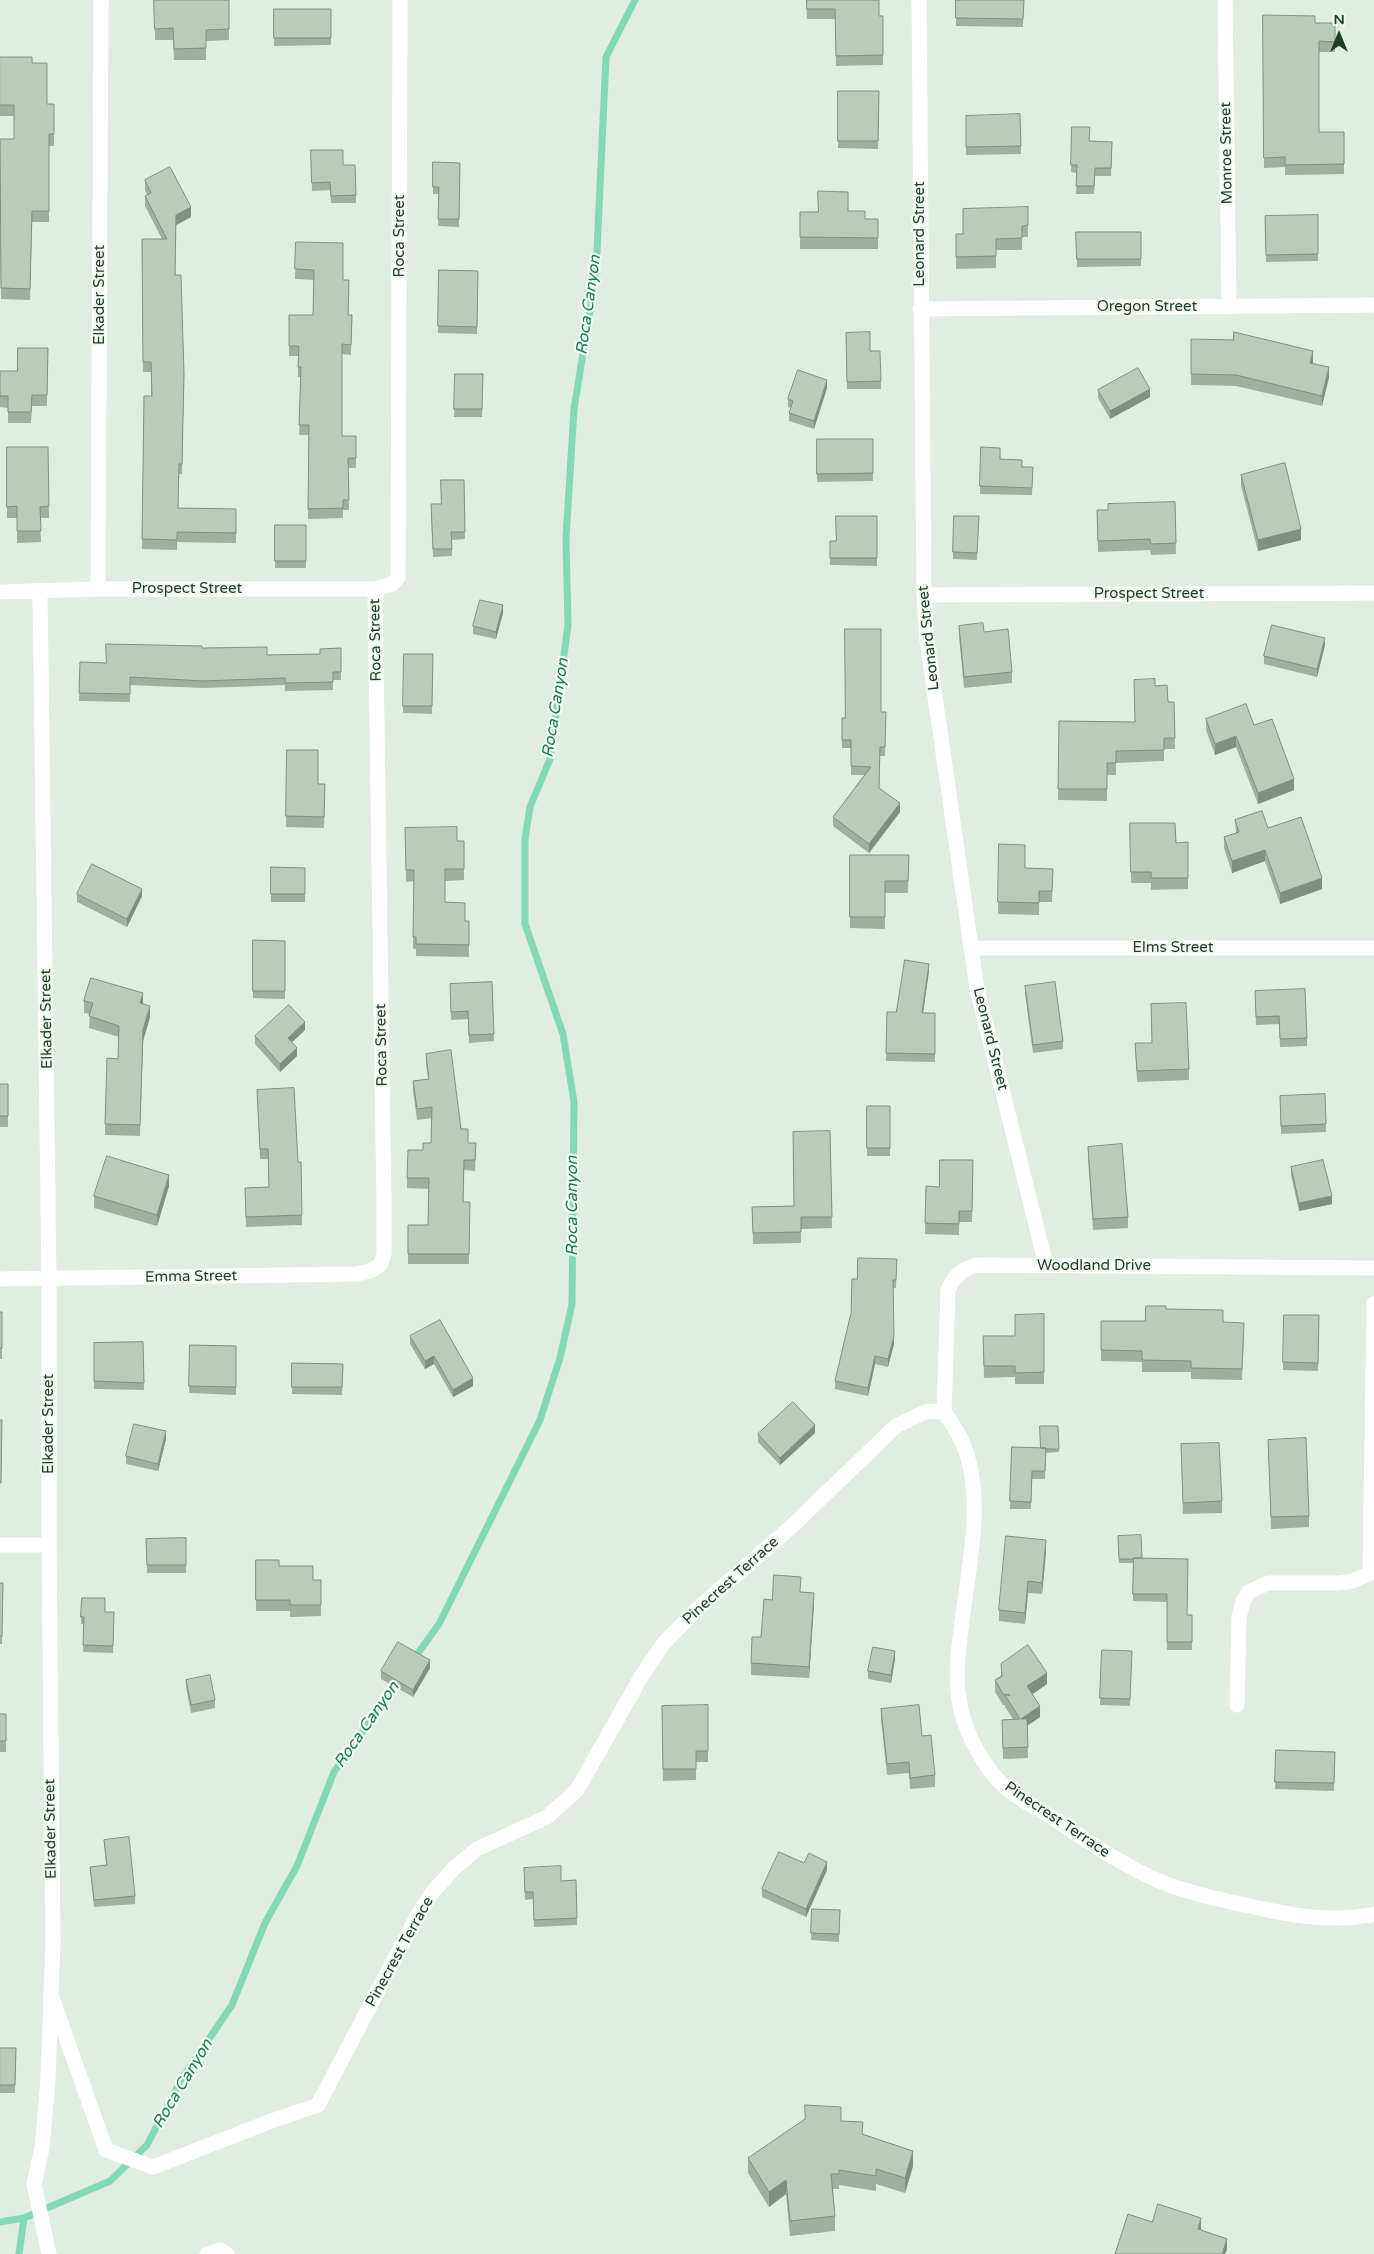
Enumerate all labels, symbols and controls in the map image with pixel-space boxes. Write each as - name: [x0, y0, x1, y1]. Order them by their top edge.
- north arrow: [1314, 10, 1364, 60]
- text: N: [1333, 11, 1345, 28]
- street label: Monroe Street: [1217, 102, 1237, 204]
- street label: Leonard Street: [911, 181, 929, 287]
- street label: Roca Street: [391, 195, 409, 277]
- street label: Elkader Street: [91, 245, 109, 345]
- water label: Roca Canyon: [573, 254, 605, 356]
- street label: Oregon Street: [1097, 298, 1197, 316]
- street label: Prospect Street: [132, 580, 242, 598]
- street label: Leonard Street: [915, 585, 943, 691]
- street label: Prospect Street: [1094, 585, 1204, 603]
- street label: Roca Street: [366, 598, 386, 682]
- water label: Roca Canyon: [539, 657, 573, 759]
- street label: Elms Street: [1132, 939, 1214, 957]
- street label: Elkader Street: [37, 969, 57, 1069]
- street label: Leonard Street: [968, 986, 1012, 1092]
- street label: Roca Street: [372, 1003, 392, 1087]
- water label: Roca Canyon: [563, 1156, 583, 1256]
- street label: Woodland Drive: [1037, 1257, 1151, 1275]
- street label: Emma Street: [145, 1267, 237, 1287]
- street label: Elkader Street: [40, 1374, 58, 1474]
- street label: Pinecrest Terrace: [679, 1533, 783, 1629]
- water label: Roca Canyon: [330, 1678, 404, 1772]
- street label: Pinecrest Terrace: [1001, 1778, 1113, 1862]
- street label: Elkader Street: [41, 1779, 61, 1879]
- street label: Pinecrest Terrace: [362, 1894, 438, 2010]
- water label: Roca Canyon: [149, 2036, 217, 2132]

